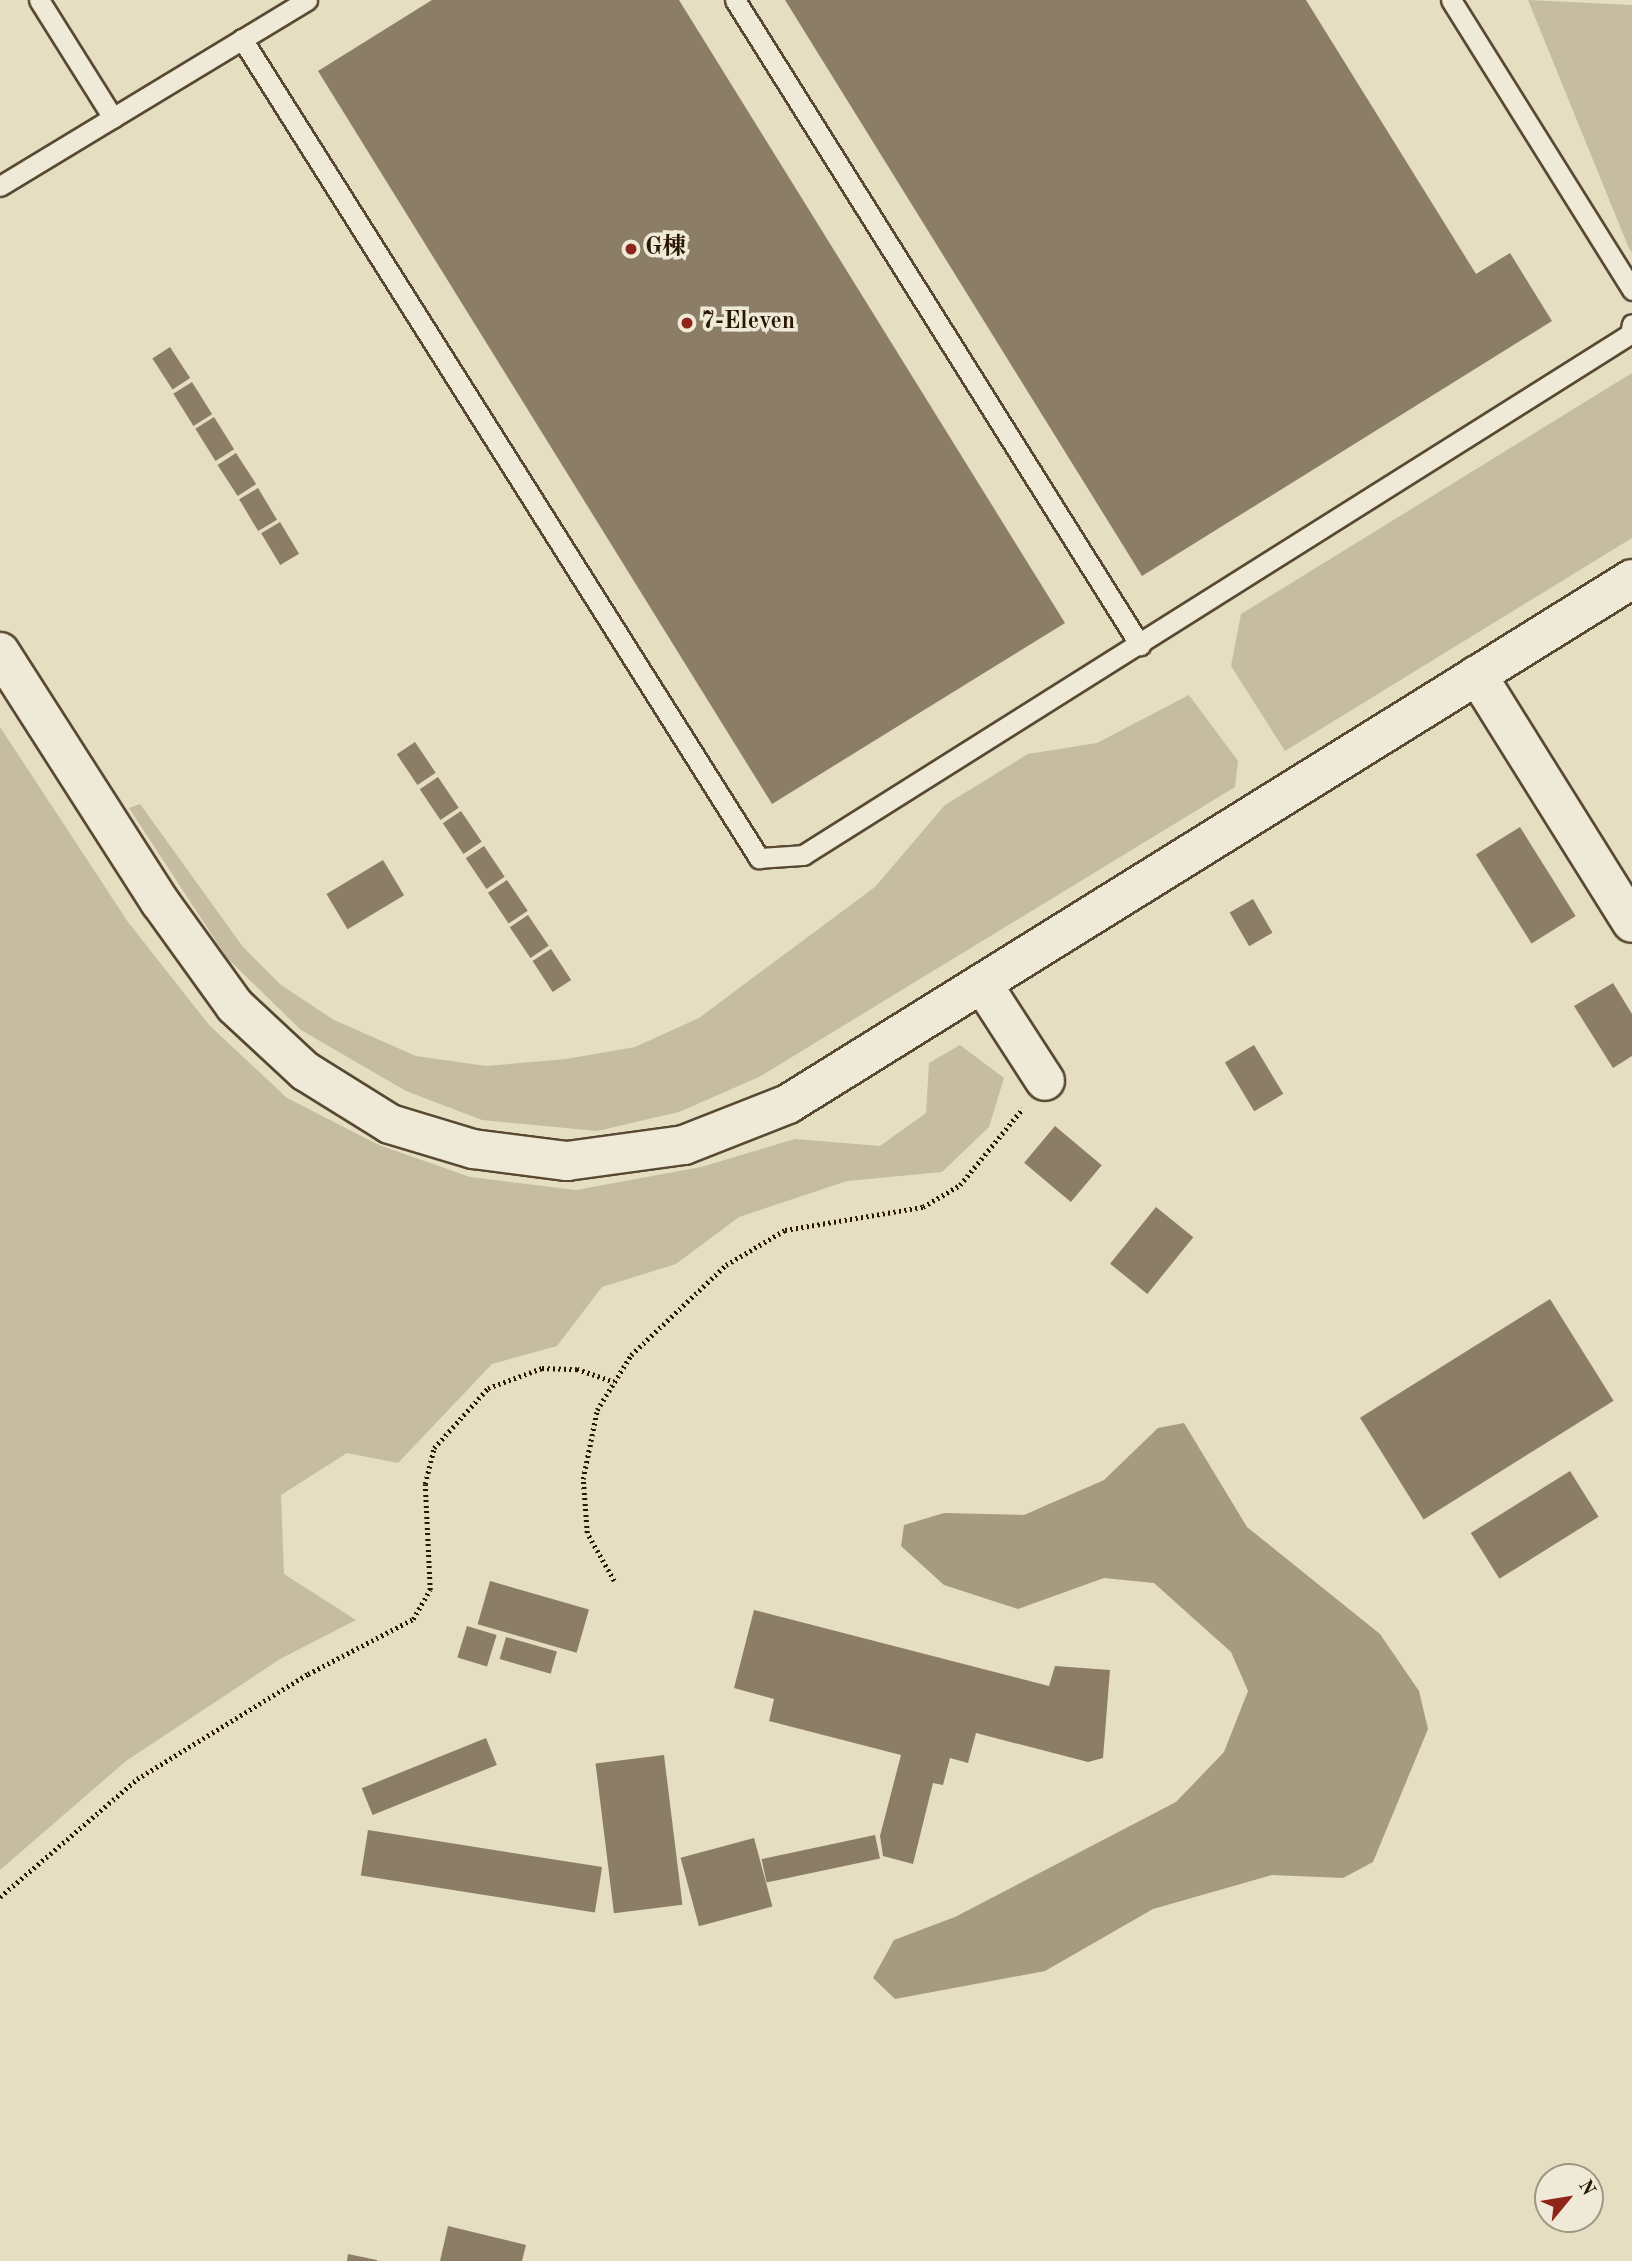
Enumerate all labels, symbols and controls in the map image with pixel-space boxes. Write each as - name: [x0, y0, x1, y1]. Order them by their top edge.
- place label: G棟: [645, 235, 686, 263]
- marker: G棟: [623, 241, 639, 257]
- place label: 7-Eleven: [701, 309, 795, 337]
- marker: 7-Eleven: [679, 315, 695, 331]
- north arrow: [1534, 2163, 1604, 2233]
- text: N: [1574, 2177, 1598, 2199]

